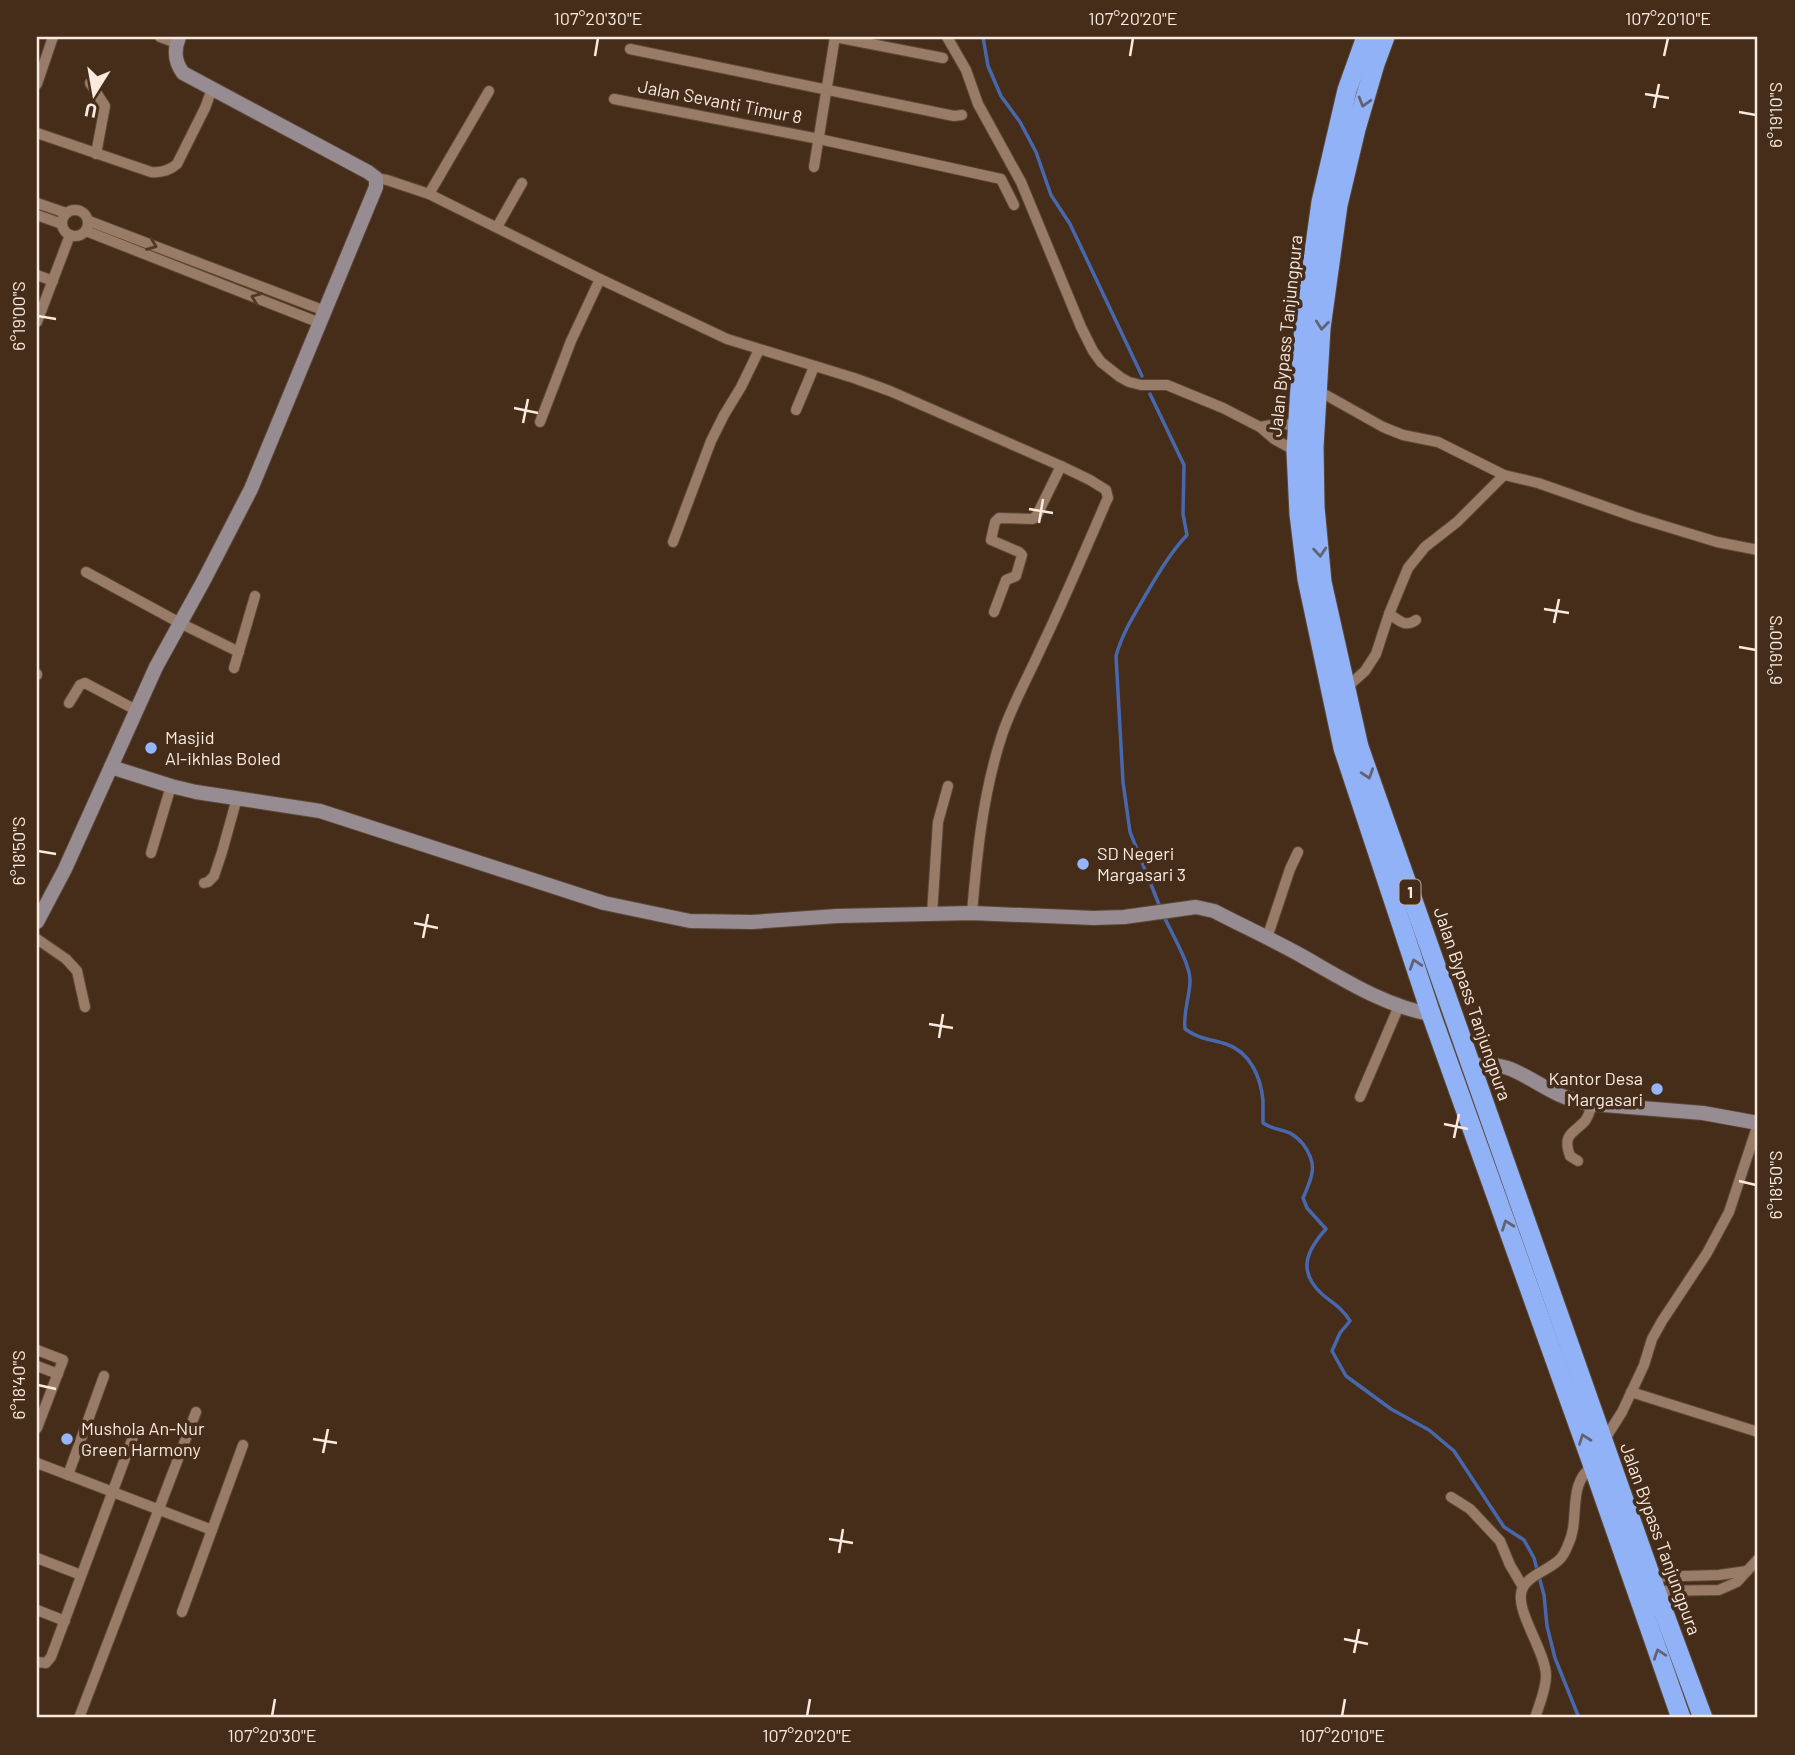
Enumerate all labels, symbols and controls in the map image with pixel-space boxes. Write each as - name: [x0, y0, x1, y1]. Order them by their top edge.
- text: 107°20'30"E: [553, 7, 643, 29]
- text: 107°20'20"E: [1088, 7, 1178, 29]
- text: 107°20'10"E: [1625, 7, 1711, 29]
- north arrow: [60, 60, 130, 130]
- street label: Jalan Sevanti Timur 8: [636, 74, 804, 128]
- text: 6°19'10"S: [1764, 82, 1786, 148]
- one-way arrow: [1358, 95, 1373, 107]
- text: U: [83, 99, 99, 124]
- street label: Jalan Bypass Tanjungpura: [1263, 234, 1307, 438]
- one-way arrow: [146, 237, 158, 251]
- text: 6°19'00"S: [7, 281, 29, 351]
- one-way arrow: [251, 292, 263, 306]
- one-way arrow: [1314, 319, 1329, 331]
- one-way arrow: [1312, 546, 1327, 558]
- text: 6°19'00"S: [1764, 615, 1786, 685]
- place label: Masjid Al-ikhlas Boled: [165, 726, 281, 769]
- marker: Masjid Al-ikhlas Boled: [143, 740, 159, 756]
- one-way arrow: [1360, 767, 1374, 779]
- text: 6°18'50"S: [7, 817, 29, 885]
- place label: SD Negeri Margasari 3: [1097, 842, 1186, 885]
- marker: SD Negeri Margasari 3: [1075, 856, 1091, 872]
- road number: 1: [1400, 880, 1420, 904]
- street label: Jalan Bypass Tanjungpura: [1429, 904, 1516, 1103]
- one-way arrow: [1409, 959, 1423, 971]
- place label: Kantor Desa Margasari: [1548, 1067, 1643, 1110]
- marker: Kantor Desa Margasari: [1649, 1081, 1665, 1097]
- text: 6°18'50"S: [1764, 1151, 1786, 1219]
- one-way arrow: [1501, 1219, 1515, 1231]
- text: 6°18'40"S: [7, 1350, 29, 1420]
- place label: Mushola An-Nur Green Harmony: [81, 1417, 205, 1460]
- marker: Mushola An-Nur Green Harmony: [59, 1431, 75, 1447]
- one-way arrow: [1578, 1434, 1592, 1446]
- street label: Jalan Bypass Tanjungpura: [1616, 1440, 1706, 1638]
- one-way arrow: [1653, 1648, 1667, 1660]
- text: 107°20'30"E: [227, 1724, 317, 1746]
- text: 107°20'20"E: [762, 1724, 852, 1746]
- text: 107°20'10"E: [1299, 1724, 1385, 1746]

